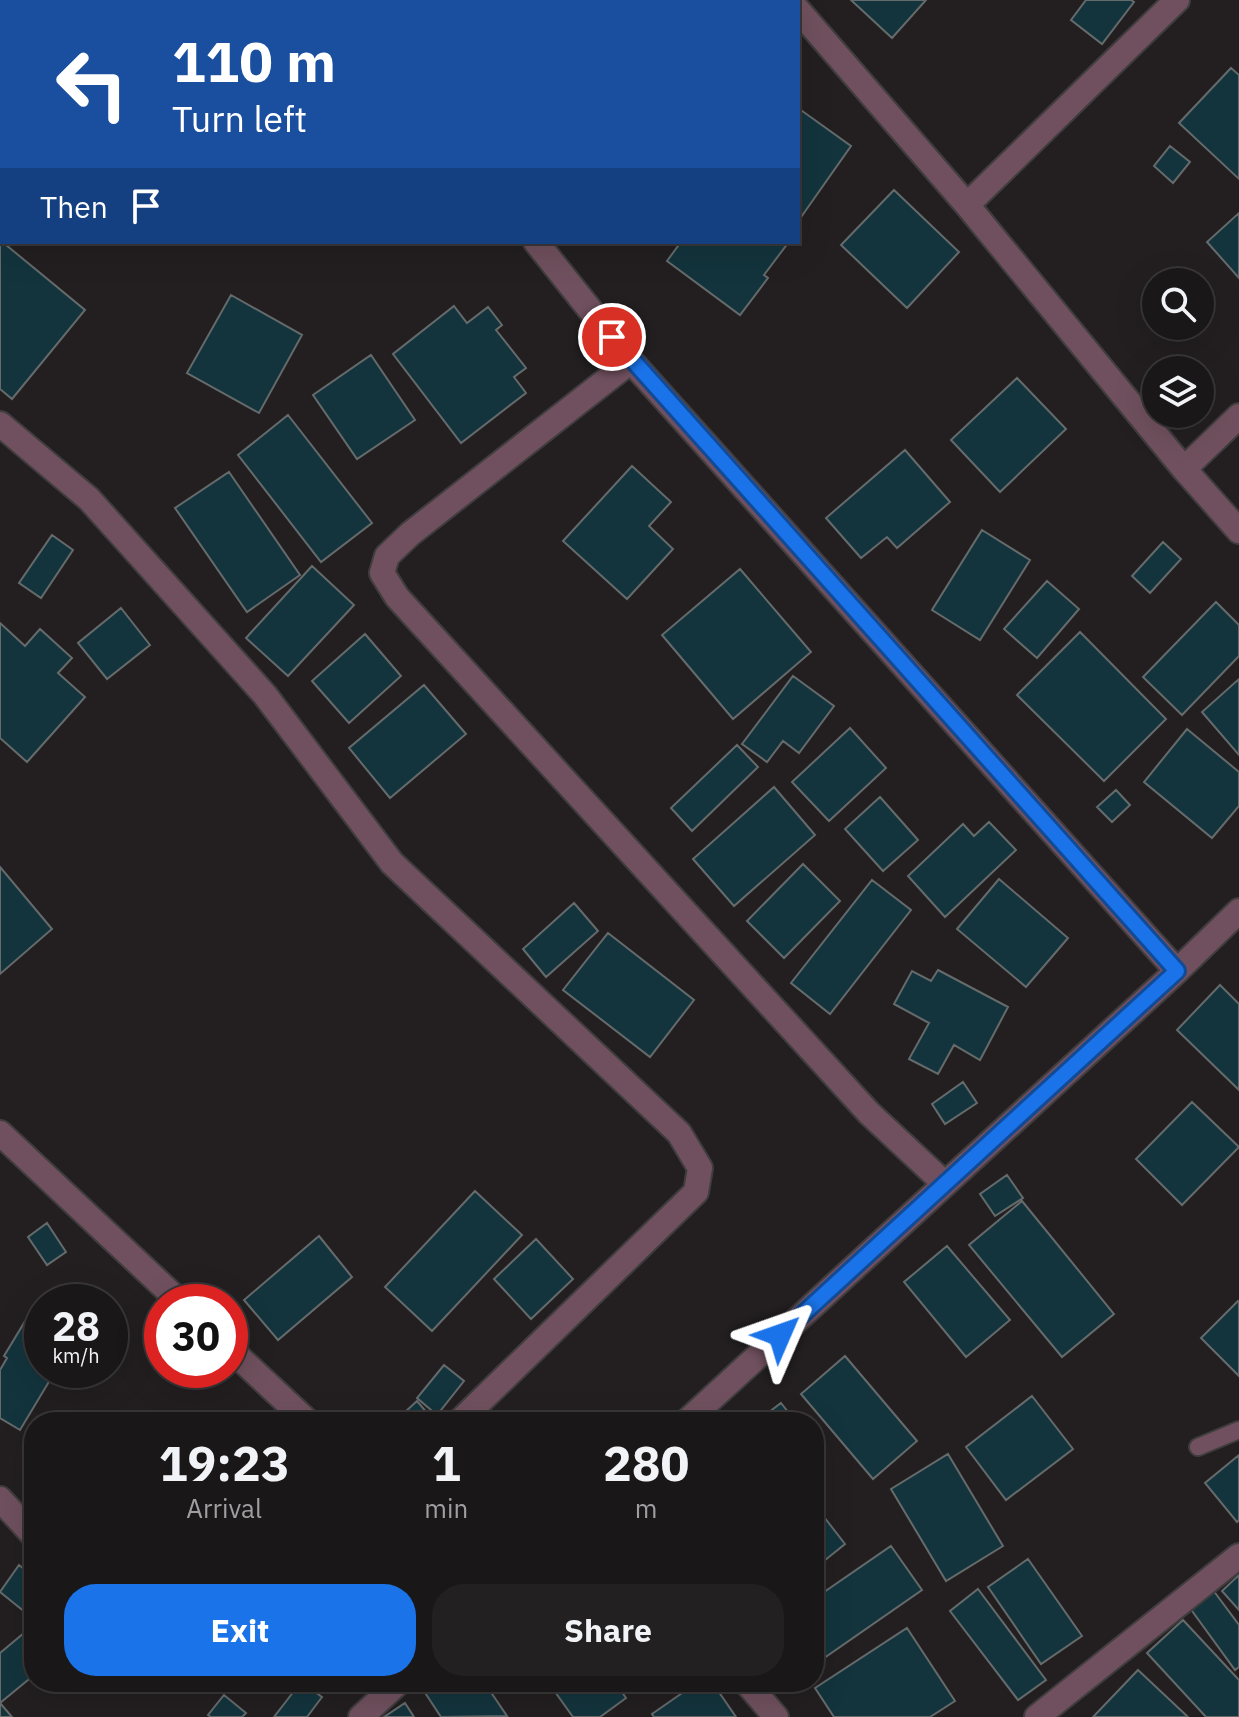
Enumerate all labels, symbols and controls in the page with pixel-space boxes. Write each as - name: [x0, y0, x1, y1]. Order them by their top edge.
- text: 110 m: [172, 25, 336, 97]
- icon: left: [40, 32, 144, 136]
- text: Turn left: [172, 95, 307, 142]
- icon: arrive: [124, 184, 168, 228]
- text: Then: [40, 187, 108, 226]
- map controls: [1142, 268, 1214, 428]
- button: search: [1142, 268, 1214, 340]
- pin: [578, 303, 646, 371]
- icon: arrive: [590, 315, 634, 359]
- button: layers: [1142, 356, 1214, 428]
- speed limit sign: 30: [144, 1284, 248, 1388]
- position arrow: [738, 1293, 822, 1377]
- text: 28: [52, 1300, 100, 1352]
- text: km/h: [52, 1342, 100, 1369]
- text: 19:23: [159, 1432, 290, 1494]
- text: 1: [432, 1432, 461, 1494]
- text: 280: [603, 1432, 689, 1494]
- text: Arrival: [186, 1491, 262, 1525]
- text: min: [424, 1491, 468, 1525]
- text: m: [635, 1491, 657, 1525]
- button: Exit: [64, 1584, 416, 1676]
- button: Share: [432, 1584, 784, 1676]

